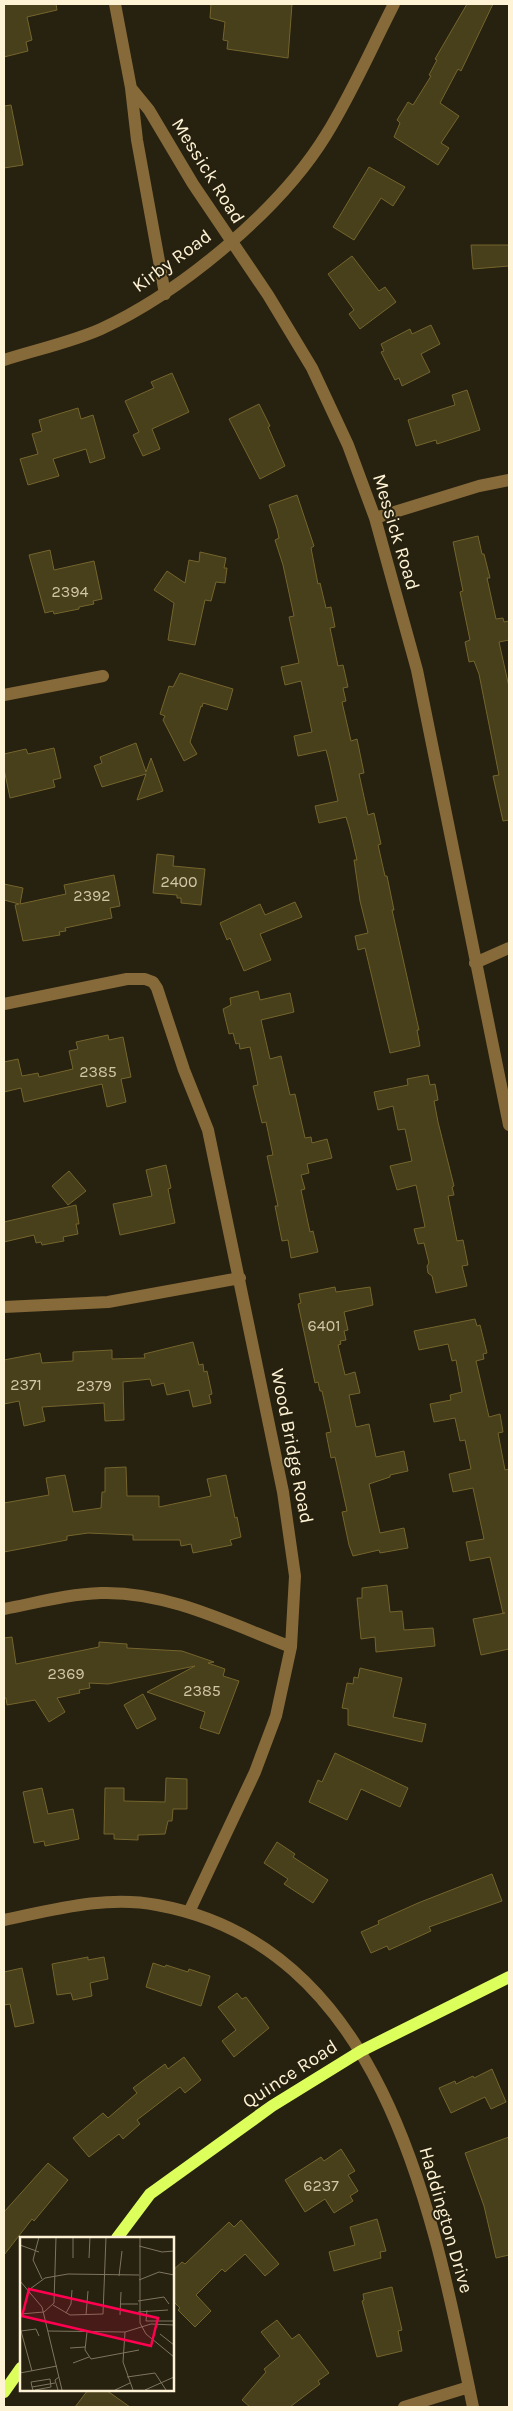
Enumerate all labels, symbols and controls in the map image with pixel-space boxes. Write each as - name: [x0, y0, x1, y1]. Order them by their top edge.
- street label: Messick Road: [167, 114, 249, 228]
- street label: Kirby Road: [128, 225, 216, 297]
- street label: Messick Road: [368, 471, 424, 593]
- house number: 2394: [52, 582, 89, 601]
- house number: 2400: [160, 872, 198, 891]
- house number: 2392: [73, 886, 111, 905]
- house number: 2385: [79, 1062, 117, 1081]
- house number: 6401: [308, 1316, 340, 1335]
- street label: Wood Bridge Road: [266, 1367, 318, 1525]
- house number: 2371: [10, 1375, 42, 1394]
- house number: 2379: [76, 1376, 112, 1395]
- house number: 2369: [47, 1664, 85, 1683]
- house number: 2385: [183, 1681, 221, 1700]
- street label: Quince Road: [238, 2035, 342, 2113]
- street label: Haddington Drive: [415, 2144, 477, 2296]
- house number: 6237: [303, 2176, 339, 2195]
- inset map: [20, 2237, 174, 2391]

